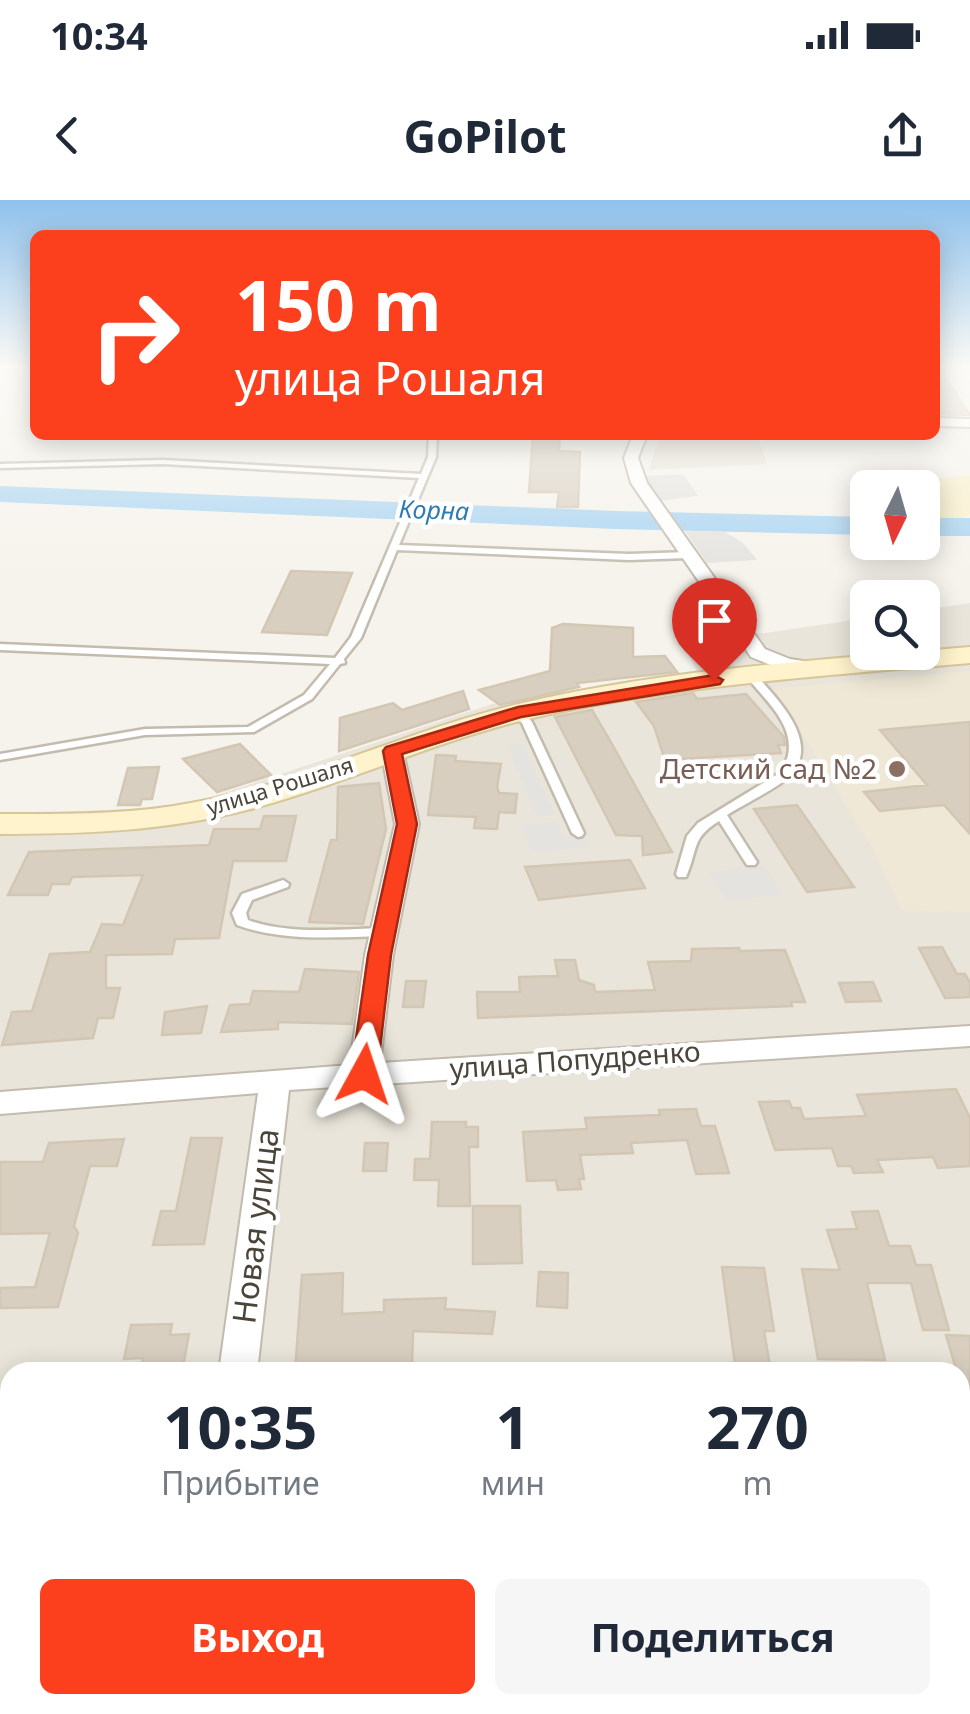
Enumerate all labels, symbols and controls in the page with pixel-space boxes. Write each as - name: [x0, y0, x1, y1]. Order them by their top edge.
- text: 10:34: [50, 9, 148, 61]
- text: GoPilot: [403, 105, 567, 166]
- icon: back: [40, 108, 95, 163]
- icon: share: [875, 108, 930, 163]
- text: 150 m: [235, 256, 442, 352]
- icon: right: [70, 270, 200, 400]
- text: улица Рошаля: [235, 347, 545, 408]
- north arrow: [850, 470, 940, 560]
- map controls: [850, 470, 940, 670]
- water label: Корна: [398, 491, 470, 527]
- pin: [672, 578, 757, 681]
- button: search: [850, 580, 940, 670]
- icon: arrive: [687, 593, 742, 648]
- street label: улица Рошаля: [203, 749, 357, 822]
- place label: Детский сад №2: [660, 749, 877, 787]
- marker: Детский сад №2: [886, 758, 908, 780]
- position arrow: [312, 1022, 416, 1126]
- street label: улица Попудренко: [448, 1031, 702, 1087]
- street label: Новая улица: [221, 1126, 288, 1326]
- text: 10:35: [163, 1385, 317, 1467]
- text: 1: [496, 1385, 530, 1467]
- text: 270: [706, 1385, 809, 1467]
- text: Прибытие: [161, 1461, 320, 1504]
- text: мин: [481, 1461, 545, 1504]
- text: m: [742, 1461, 772, 1504]
- button: Выход: [40, 1579, 475, 1694]
- button: Поделиться: [495, 1579, 930, 1694]

